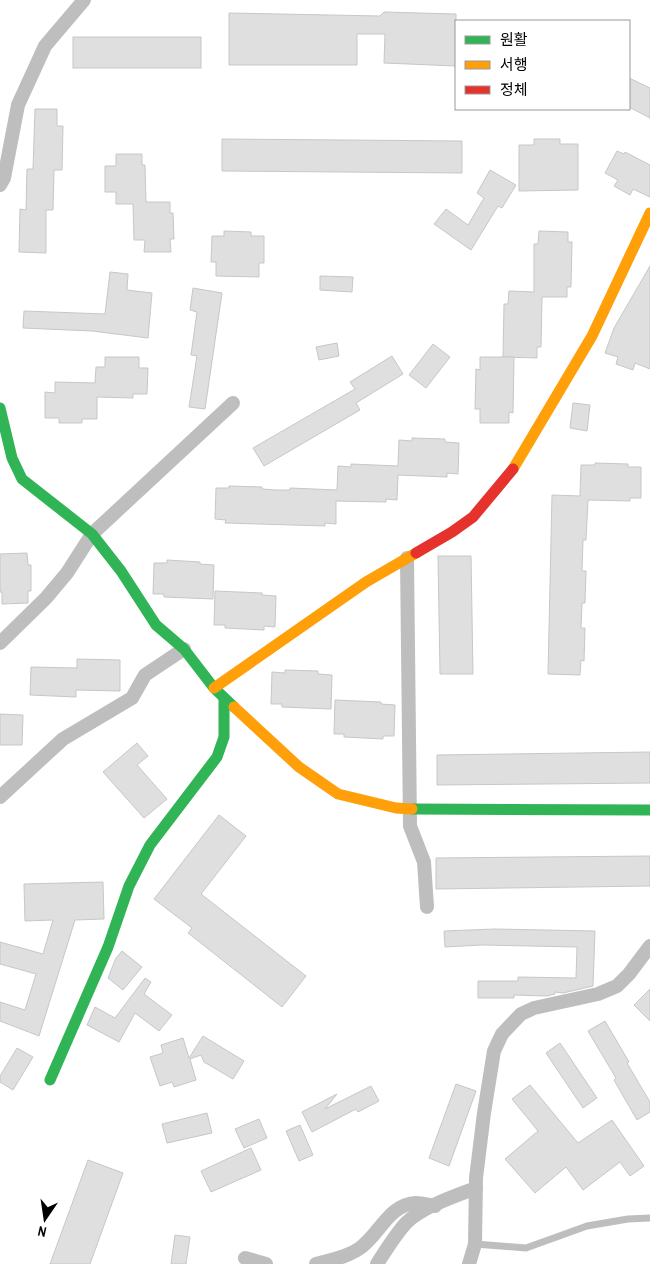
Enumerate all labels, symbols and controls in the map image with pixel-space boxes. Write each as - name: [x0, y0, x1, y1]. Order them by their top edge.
- legend: [455, 20, 630, 110]
- text: 원활: [500, 29, 528, 50]
- text: 서행: [500, 54, 528, 75]
- text: 정체: [500, 79, 528, 100]
- north arrow: [20, 1194, 70, 1244]
- text: N: [36, 1222, 48, 1241]

